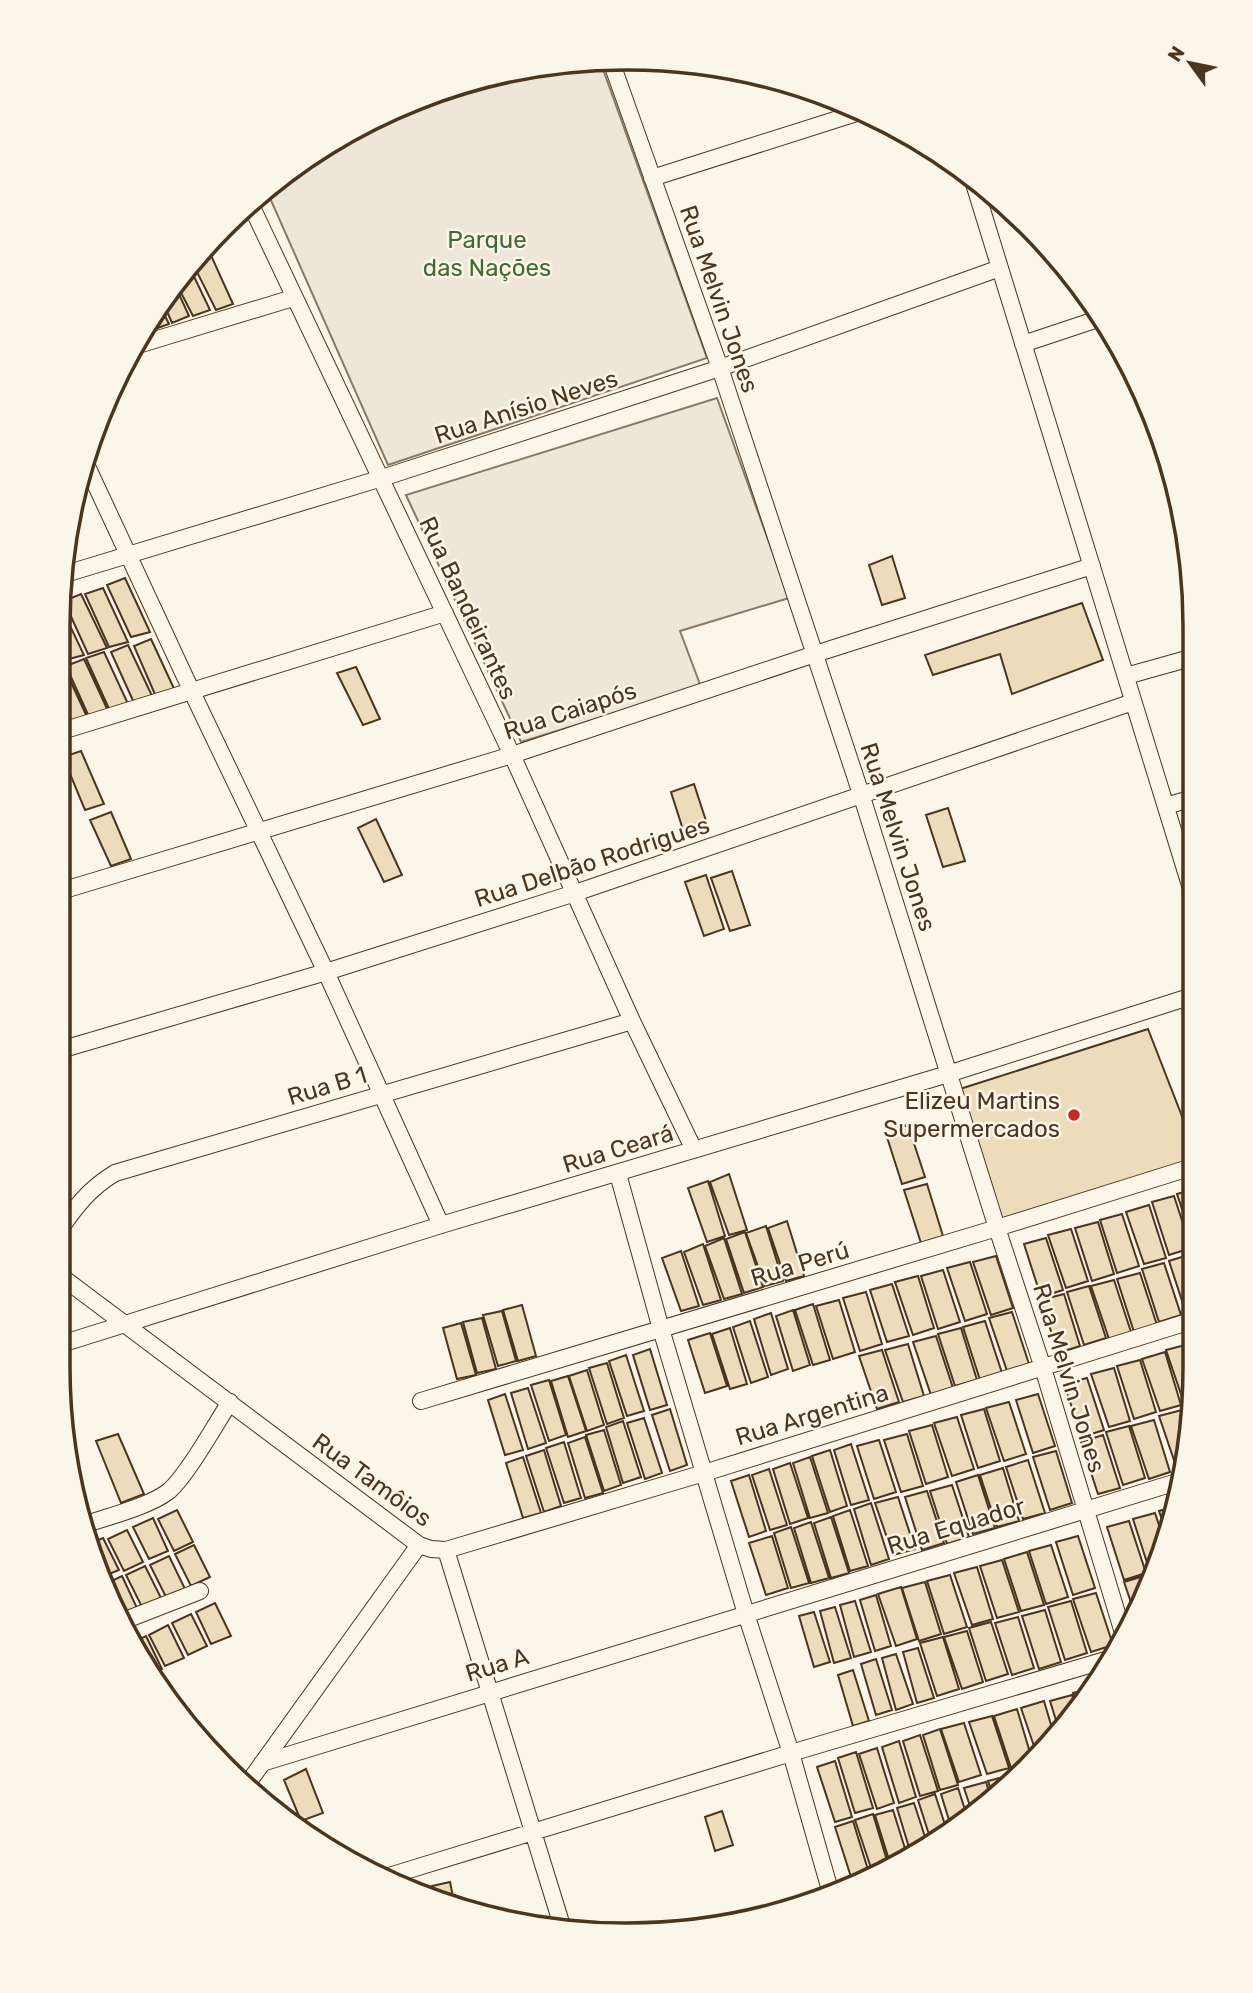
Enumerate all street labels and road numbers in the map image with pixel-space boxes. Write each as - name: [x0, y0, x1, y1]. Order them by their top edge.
- street label: Rua Melvin Jones: [674, 202, 764, 396]
- street label: Rua Anísio Neves: [431, 364, 621, 450]
- street label: Rua Bandeirantes: [413, 512, 523, 704]
- street label: Rua Caiapós: [500, 676, 640, 746]
- street label: Rua Melvin Jones: [854, 739, 942, 935]
- street label: Rua Delbão Rodrigues: [471, 811, 713, 913]
- street label: Rua B 1: [284, 1061, 370, 1111]
- street label: Rua Ceará: [559, 1119, 677, 1179]
- street label: Rua Perú: [747, 1236, 853, 1292]
- street label: Rua Melvin Jones: [1027, 1280, 1111, 1476]
- street label: Rua Argentina: [732, 1378, 892, 1452]
- street label: Rua Tamôios: [307, 1427, 437, 1533]
- street label: Rua Equador: [884, 1492, 1028, 1560]
- street label: Rua A: [462, 1642, 532, 1688]

